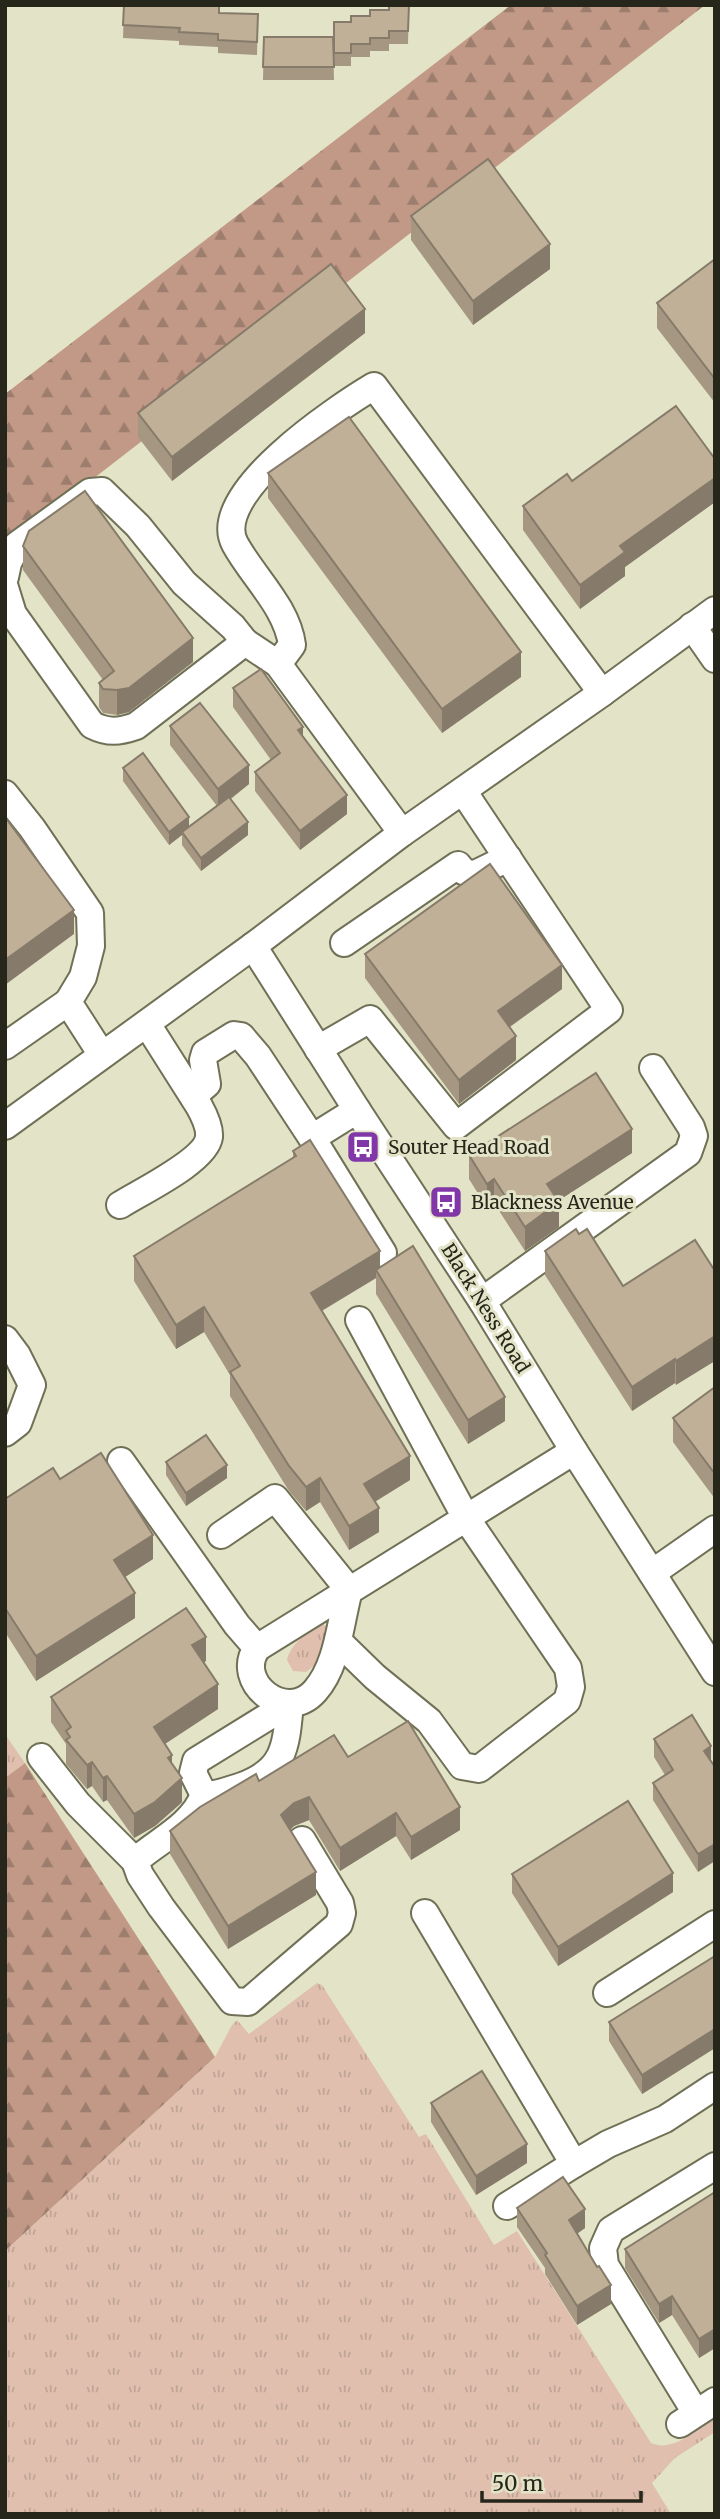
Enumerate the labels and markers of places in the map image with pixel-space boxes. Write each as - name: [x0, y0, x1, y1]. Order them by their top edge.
- bus stop icon: Souter Head Road: [344, 1128, 382, 1166]
- place label: Souter Head Road: [388, 1135, 550, 1159]
- bus stop icon: Blackness Avenue: [427, 1183, 465, 1221]
- place label: Blackness Avenue: [471, 1190, 634, 1214]

